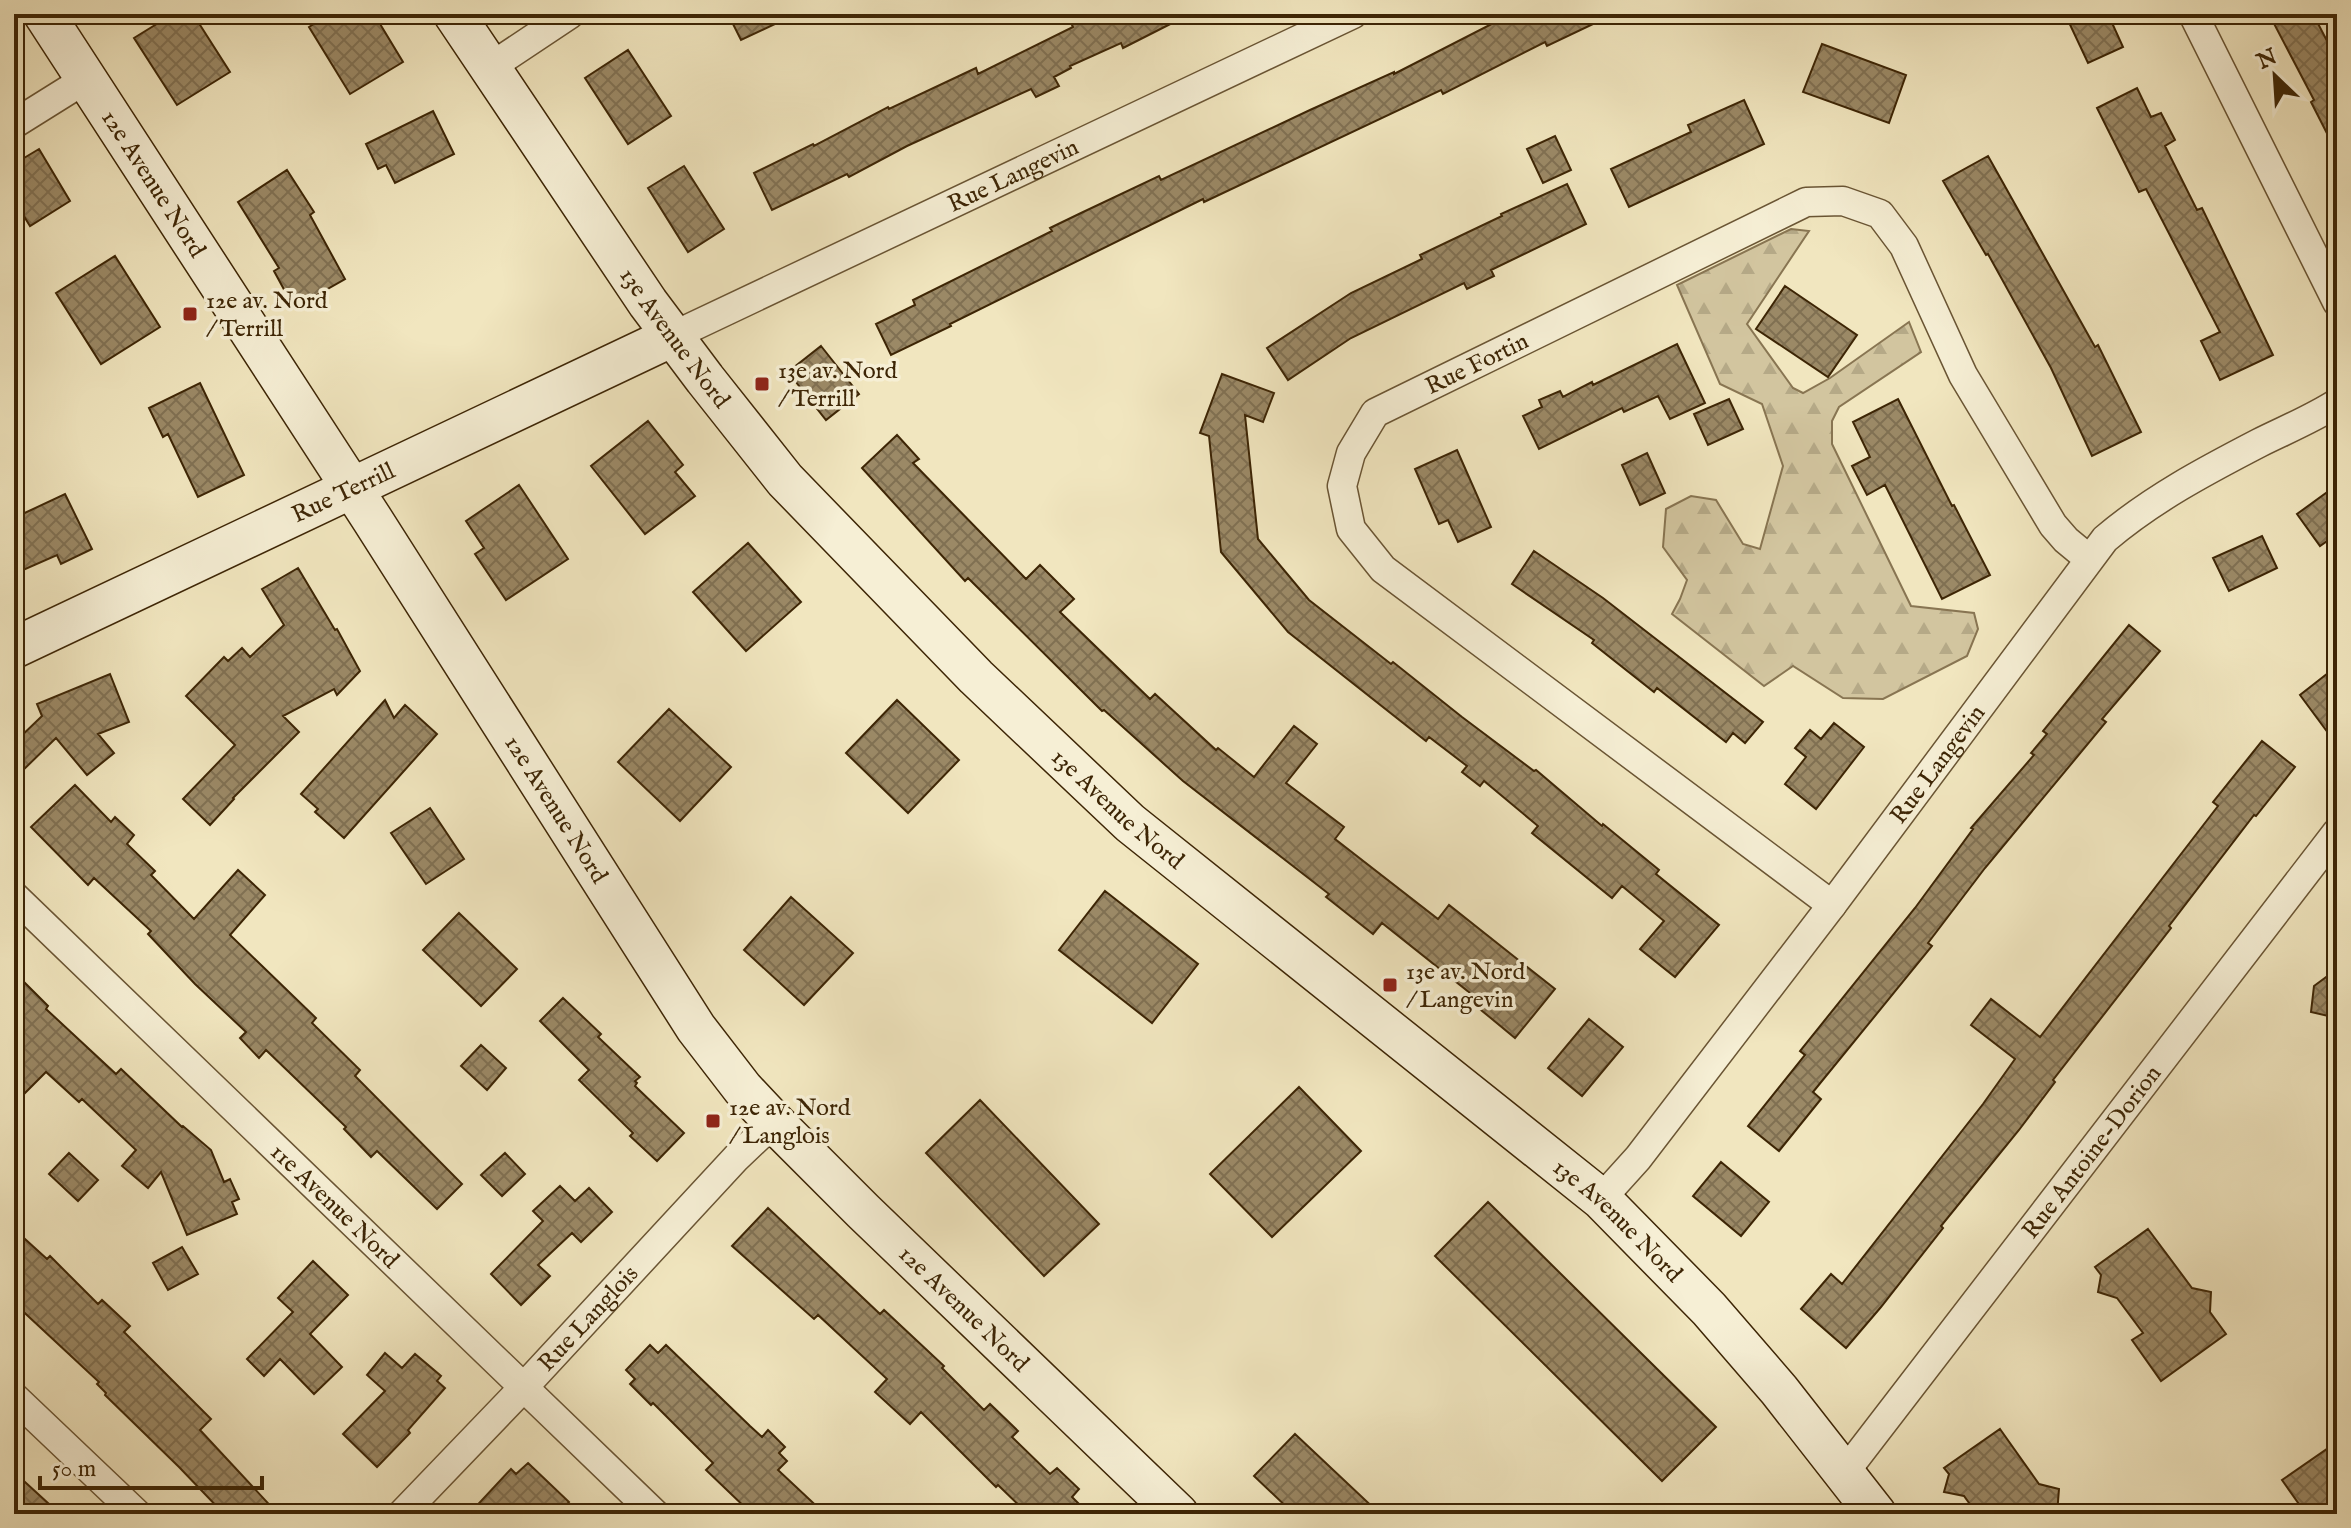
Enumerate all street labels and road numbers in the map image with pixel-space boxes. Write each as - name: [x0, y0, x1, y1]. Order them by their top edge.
- street label: 12e Avenue Nord: [94, 105, 212, 264]
- street label: Rue Langevin: [943, 132, 1084, 221]
- street label: 13e Avenue Nord: [612, 262, 736, 415]
- street label: Rue Fortin: [1421, 326, 1534, 403]
- street label: Rue Terrill: [287, 456, 401, 531]
- street label: Rue Langevin: [1884, 699, 1993, 831]
- street label: 12e Avenue Nord: [497, 730, 614, 890]
- street label: 13e Avenue Nord: [1044, 743, 1190, 877]
- street label: Rue Antoine-Dorion: [2016, 1059, 2169, 1246]
- street label: 11e Avenue Nord: [263, 1137, 405, 1276]
- street label: 13e Avenue Nord: [1546, 1153, 1689, 1290]
- street label: 12e Avenue Nord: [891, 1239, 1035, 1379]
- street label: Rue Langlois: [532, 1259, 646, 1379]

